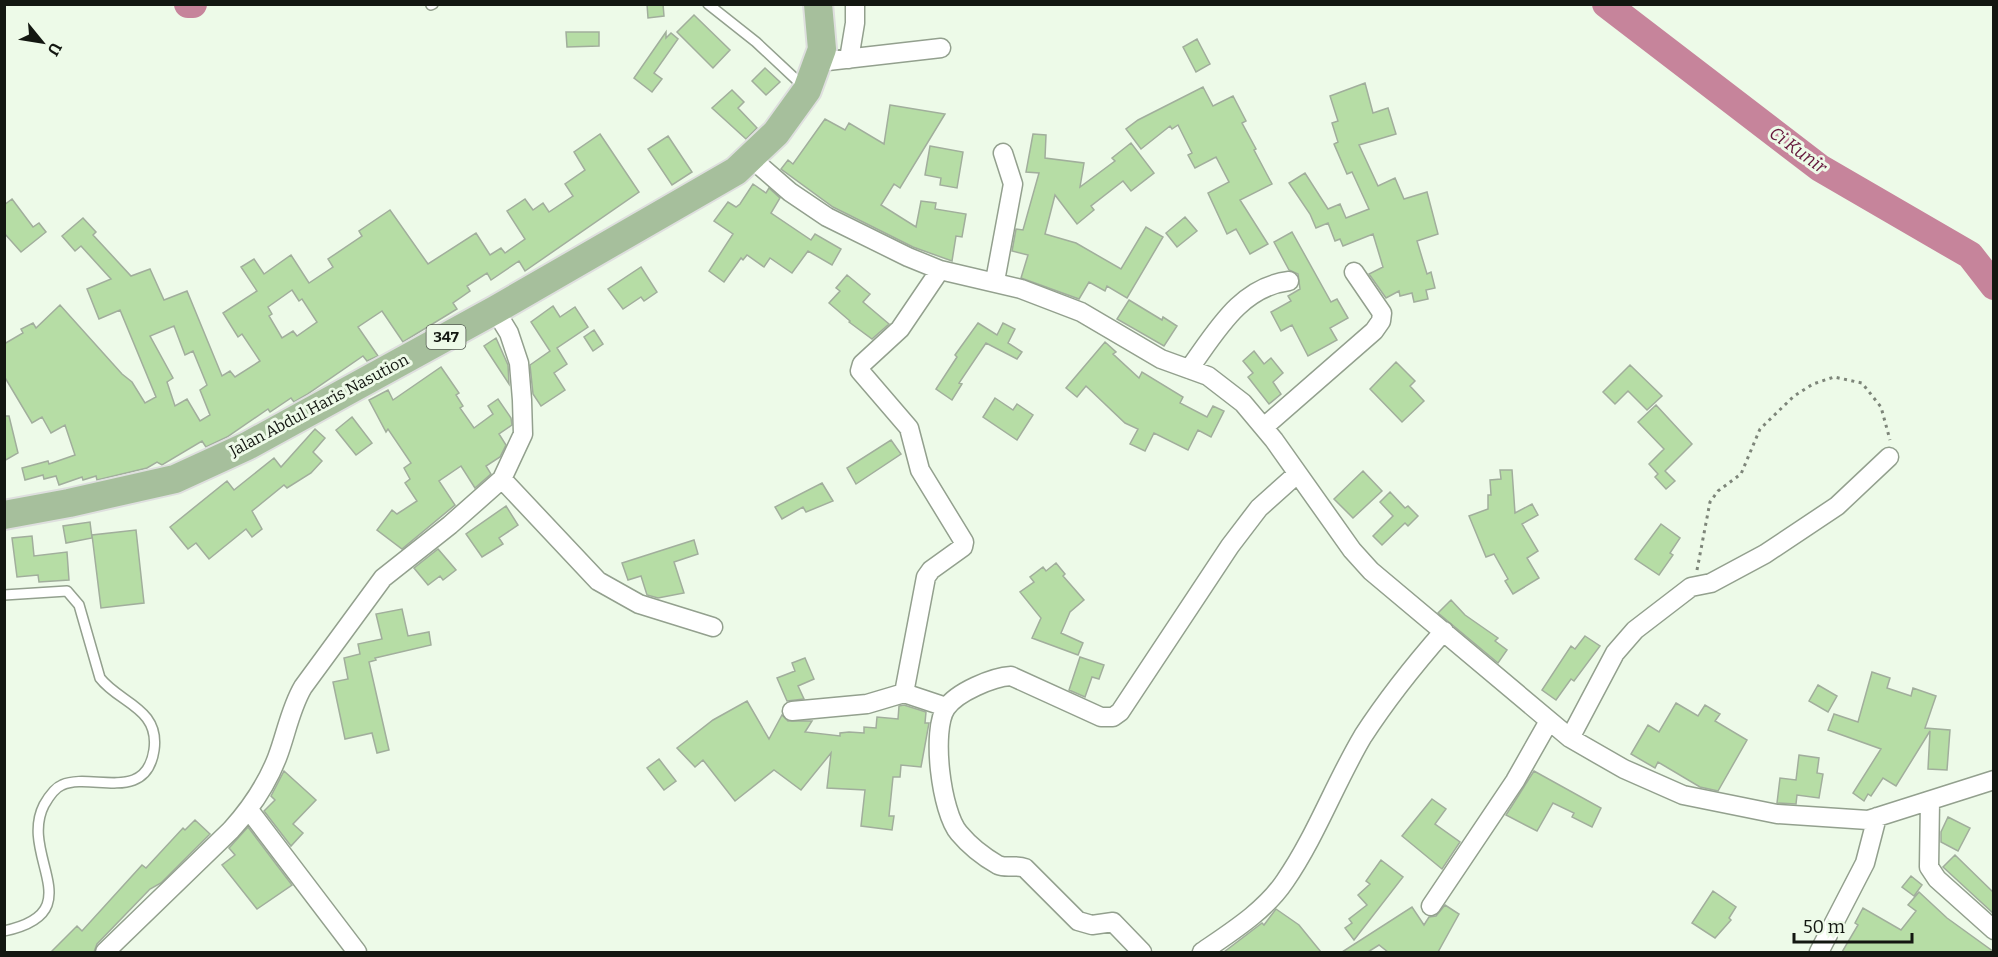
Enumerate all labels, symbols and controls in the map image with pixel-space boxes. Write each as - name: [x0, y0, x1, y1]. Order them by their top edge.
- north arrow: [12, 12, 72, 72]
- text: U: [43, 39, 66, 59]
- water label: Ci Kunir: [1765, 122, 1831, 178]
- road number: 347: [426, 325, 466, 349]
- street label: Jalan Abdul Haris Nasution: [225, 350, 412, 461]
- scale bar: [1794, 906, 1912, 944]
- text: 50 m: [1803, 916, 1845, 938]

